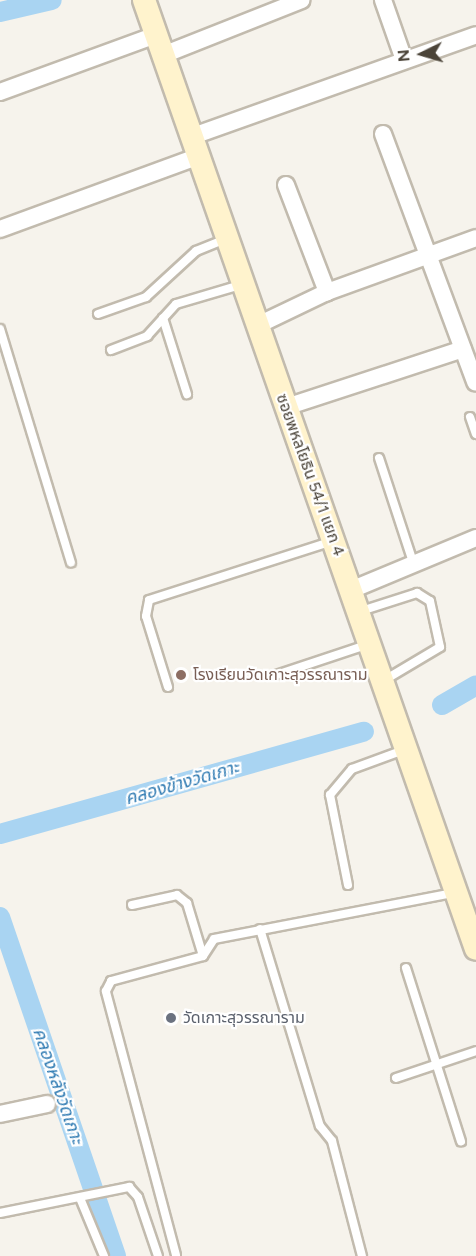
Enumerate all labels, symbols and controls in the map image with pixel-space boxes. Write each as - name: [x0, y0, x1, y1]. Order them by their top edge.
- north arrow: [392, 24, 452, 84]
- text: N: [394, 49, 414, 63]
- street label: ซอยพหลโยธิน 54/1 แยก 4: [272, 391, 348, 559]
- place label: โรงเรียนวัดเกาะสุวรรณาราม: [193, 665, 368, 685]
- marker: โรงเรียนวัดเกาะสุวรรณาราม: [174, 668, 188, 682]
- water label: คลองข้างวัดเกาะ: [123, 756, 241, 810]
- place label: วัดเกาะสุวรรณาราม: [183, 1008, 305, 1028]
- marker: วัดเกาะสุวรรณาราม: [164, 1011, 178, 1025]
- water label: คลองหลังวัดเกาะ: [28, 1025, 88, 1147]

